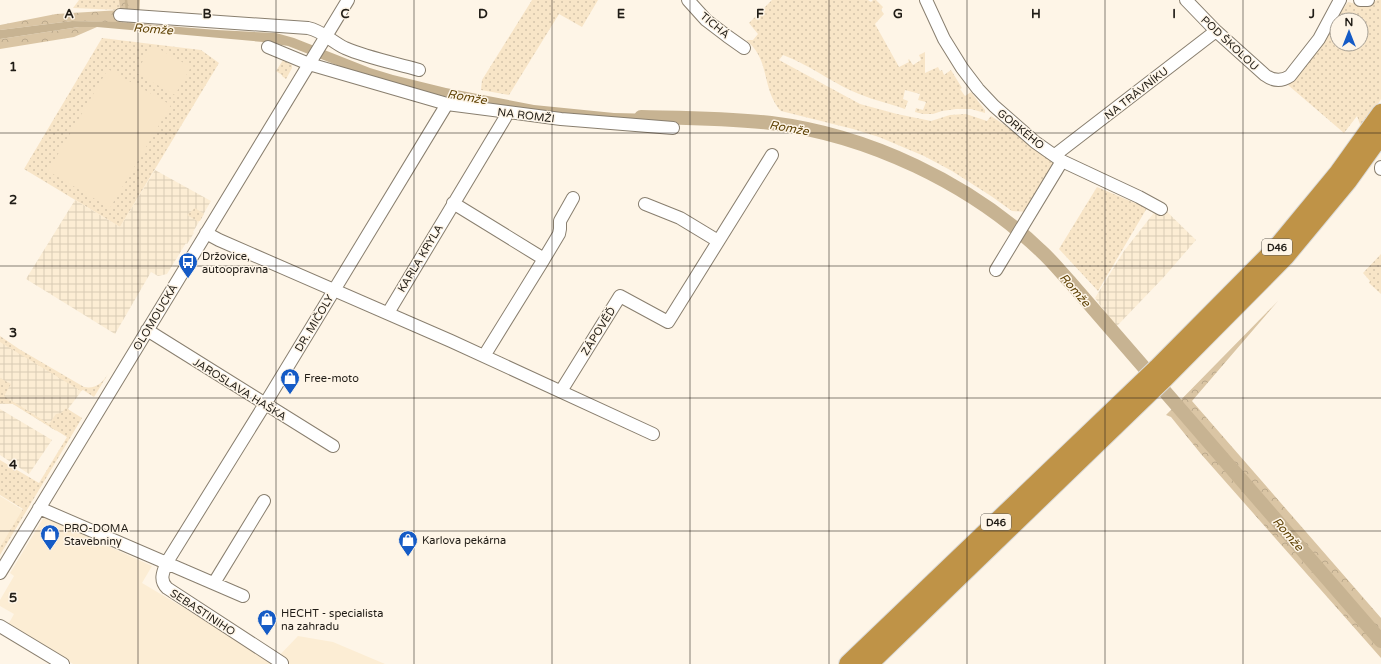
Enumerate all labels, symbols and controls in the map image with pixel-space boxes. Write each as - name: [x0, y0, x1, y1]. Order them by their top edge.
- text: A: [64, 6, 74, 22]
- text: B: [202, 6, 212, 22]
- text: C: [340, 6, 350, 22]
- text: D: [478, 6, 488, 22]
- text: E: [617, 6, 625, 22]
- text: F: [756, 6, 764, 22]
- text: G: [893, 6, 903, 22]
- text: H: [1031, 6, 1041, 22]
- text: I: [1172, 6, 1176, 22]
- text: J: [1308, 6, 1315, 22]
- street label: TICHÁ: [697, 9, 733, 41]
- north arrow: [1329, 12, 1369, 52]
- street label: POD ŠKOLOU: [1198, 13, 1262, 73]
- text: N: [1345, 16, 1353, 29]
- water label: Romže: [133, 21, 174, 37]
- text: 1: [9, 59, 17, 75]
- street label: NA TRÁVNÍKU: [1101, 64, 1171, 122]
- water label: Romže: [446, 87, 489, 108]
- street label: NA ROMŽI: [497, 106, 555, 125]
- street label: GORKÉHO: [995, 106, 1047, 152]
- water label: Romže: [768, 118, 811, 139]
- text: 2: [9, 192, 17, 208]
- street label: KARLA KRYLA: [395, 222, 446, 295]
- road number: D46: [1262, 239, 1292, 255]
- place label: Držovice, autoopravna: [202, 250, 268, 276]
- bus stop icon: Držovice, autoopravna: [177, 251, 199, 279]
- water label: Romže: [1057, 270, 1094, 310]
- street label: OLOMOUCKÁ: [130, 281, 180, 353]
- street label: DR. MIČOLY: [291, 292, 337, 354]
- street label: ZÁPOVĚĎ: [578, 304, 618, 358]
- text: 3: [9, 325, 17, 341]
- street label: JAROSLAVA HAŠKA: [191, 355, 289, 423]
- shop icon: Free-moto: [279, 367, 301, 395]
- place label: Free-moto: [304, 372, 359, 385]
- text: 4: [9, 457, 18, 473]
- road number: D46: [981, 514, 1011, 530]
- water label: Romže: [1270, 514, 1307, 554]
- place label: PRO-DOMA Stavebniny: [64, 522, 129, 548]
- shop icon: PRO-DOMA Stavebniny: [39, 523, 61, 551]
- shop icon: Karlova pekárna: [397, 529, 419, 557]
- place label: Karlova pekárna: [422, 534, 506, 547]
- street label: SEBASTINIHO: [168, 587, 238, 638]
- text: 5: [9, 590, 17, 606]
- place label: HECHT - specialista na zahradu: [281, 607, 383, 633]
- shop icon: HECHT - specialista na zahradu: [256, 608, 278, 636]

